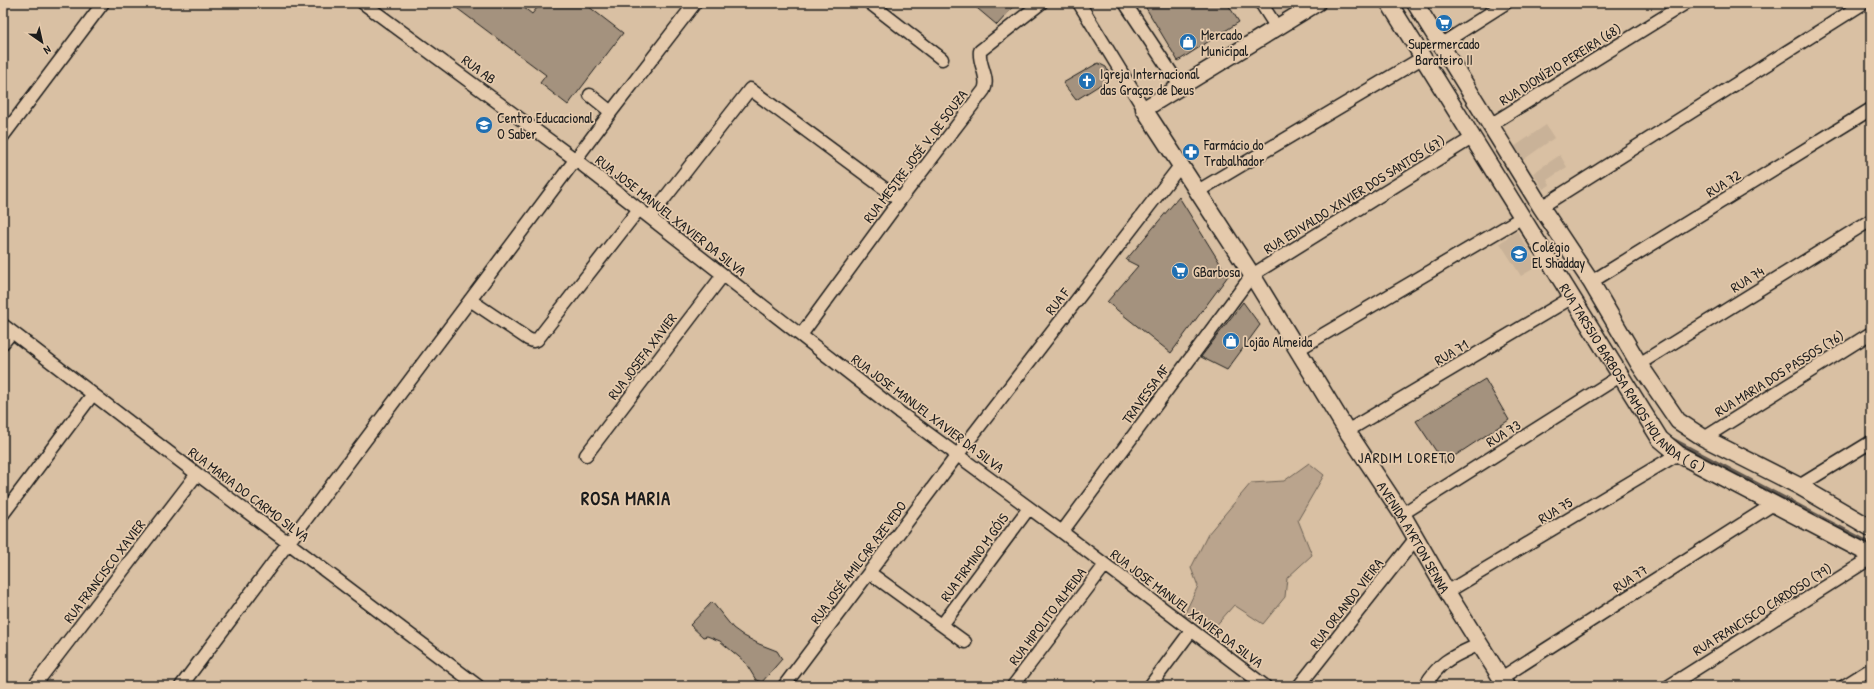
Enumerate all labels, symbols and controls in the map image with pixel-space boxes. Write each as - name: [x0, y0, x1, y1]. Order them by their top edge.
- supermarket icon: Supermercado Barateiro II: [1434, 13, 1454, 33]
- street label: RUA DIONÍZIO PEREIRA (68): [1495, 19, 1625, 109]
- north arrow: [22, 22, 62, 62]
- place label: Mercado Municipal: [1201, 25, 1248, 61]
- shop icon: Mercado Municipal: [1178, 32, 1198, 52]
- place label: Supermercado Barateiro II: [1408, 34, 1480, 69]
- text: N: [41, 43, 54, 58]
- street label: RUA AB: [458, 50, 500, 88]
- place label: Igreja Internacional das Graças de Deus: [1100, 64, 1200, 99]
- church icon: Igreja Internacional das Graças de Deus: [1077, 71, 1097, 91]
- street label: RUA MESTRE JOSÉ V. DE SOUZA: [859, 85, 971, 226]
- place label: Centro Educacional O Saber: [497, 108, 594, 143]
- school or university icon: Centro Educacional O Saber: [474, 115, 494, 135]
- street label: RUA EDIVALDO XAVIER DOS SANTOS (67): [1259, 130, 1449, 258]
- place label: Farmácio do Trabalhador: [1203, 135, 1265, 170]
- pharmacy icon: Farmácio do Trabalhador: [1181, 142, 1201, 162]
- street label: RUA JOSE MANUEL XAVIER DA SILVA: [592, 150, 750, 280]
- street label: RUA 72: [1702, 165, 1744, 201]
- place label: Colégio El Shadday: [1532, 237, 1585, 273]
- school or university icon: Colégio El Shadday: [1509, 244, 1529, 264]
- supermarket icon: GBarbosa: [1170, 261, 1190, 281]
- street label: RUA 74: [1727, 261, 1767, 297]
- place label: GBarbosa: [1193, 262, 1240, 281]
- street label: RUA TARSSIO BARBOSA RAMOS HOLANDA ( G ): [1556, 279, 1709, 476]
- street label: RUA F: [1040, 283, 1074, 318]
- street label: RUA JOSEFA XAVIER: [603, 309, 681, 403]
- street label: RUA MARIA DOS PASSOS (76): [1711, 325, 1847, 421]
- shop icon: Lojão Almeida: [1221, 331, 1241, 351]
- place label: Lojão Almeida: [1244, 332, 1313, 352]
- street label: RUA 71: [1431, 335, 1471, 369]
- street label: RUA JOSE MANUEL XAVIER DA SILVA: [848, 349, 1008, 477]
- street label: TRAVESSA AF: [1117, 360, 1173, 427]
- street label: RUA 73: [1482, 415, 1524, 451]
- street label: RUA MARIA DO CARMO SILVA: [185, 442, 313, 546]
- district label: JARDIM LORETO: [1358, 447, 1456, 468]
- street label: AVENIDA AYRTON SENNA: [1373, 477, 1455, 596]
- district label: ROSA MARIA: [581, 486, 671, 511]
- street label: RUA 75: [1534, 492, 1576, 528]
- street label: RUA JOSÉ AMILCAR AZEVEDO: [805, 497, 911, 627]
- street label: RUA FIRMINO M GÓIS: [935, 509, 1013, 605]
- street label: RUA FRANCISCO XAVIER: [59, 515, 149, 627]
- street label: RUA JOSE MANUEL XAVIER DA SILVA: [1107, 544, 1267, 672]
- street label: RUA ORLANDO VIEIRA: [1305, 554, 1387, 652]
- street label: RUA FRANCISCO CARDOSO (79): [1689, 558, 1835, 660]
- street label: RUA 77: [1609, 560, 1651, 596]
- street label: RUA HIPOLITO ALMEIDA: [1004, 563, 1090, 669]

